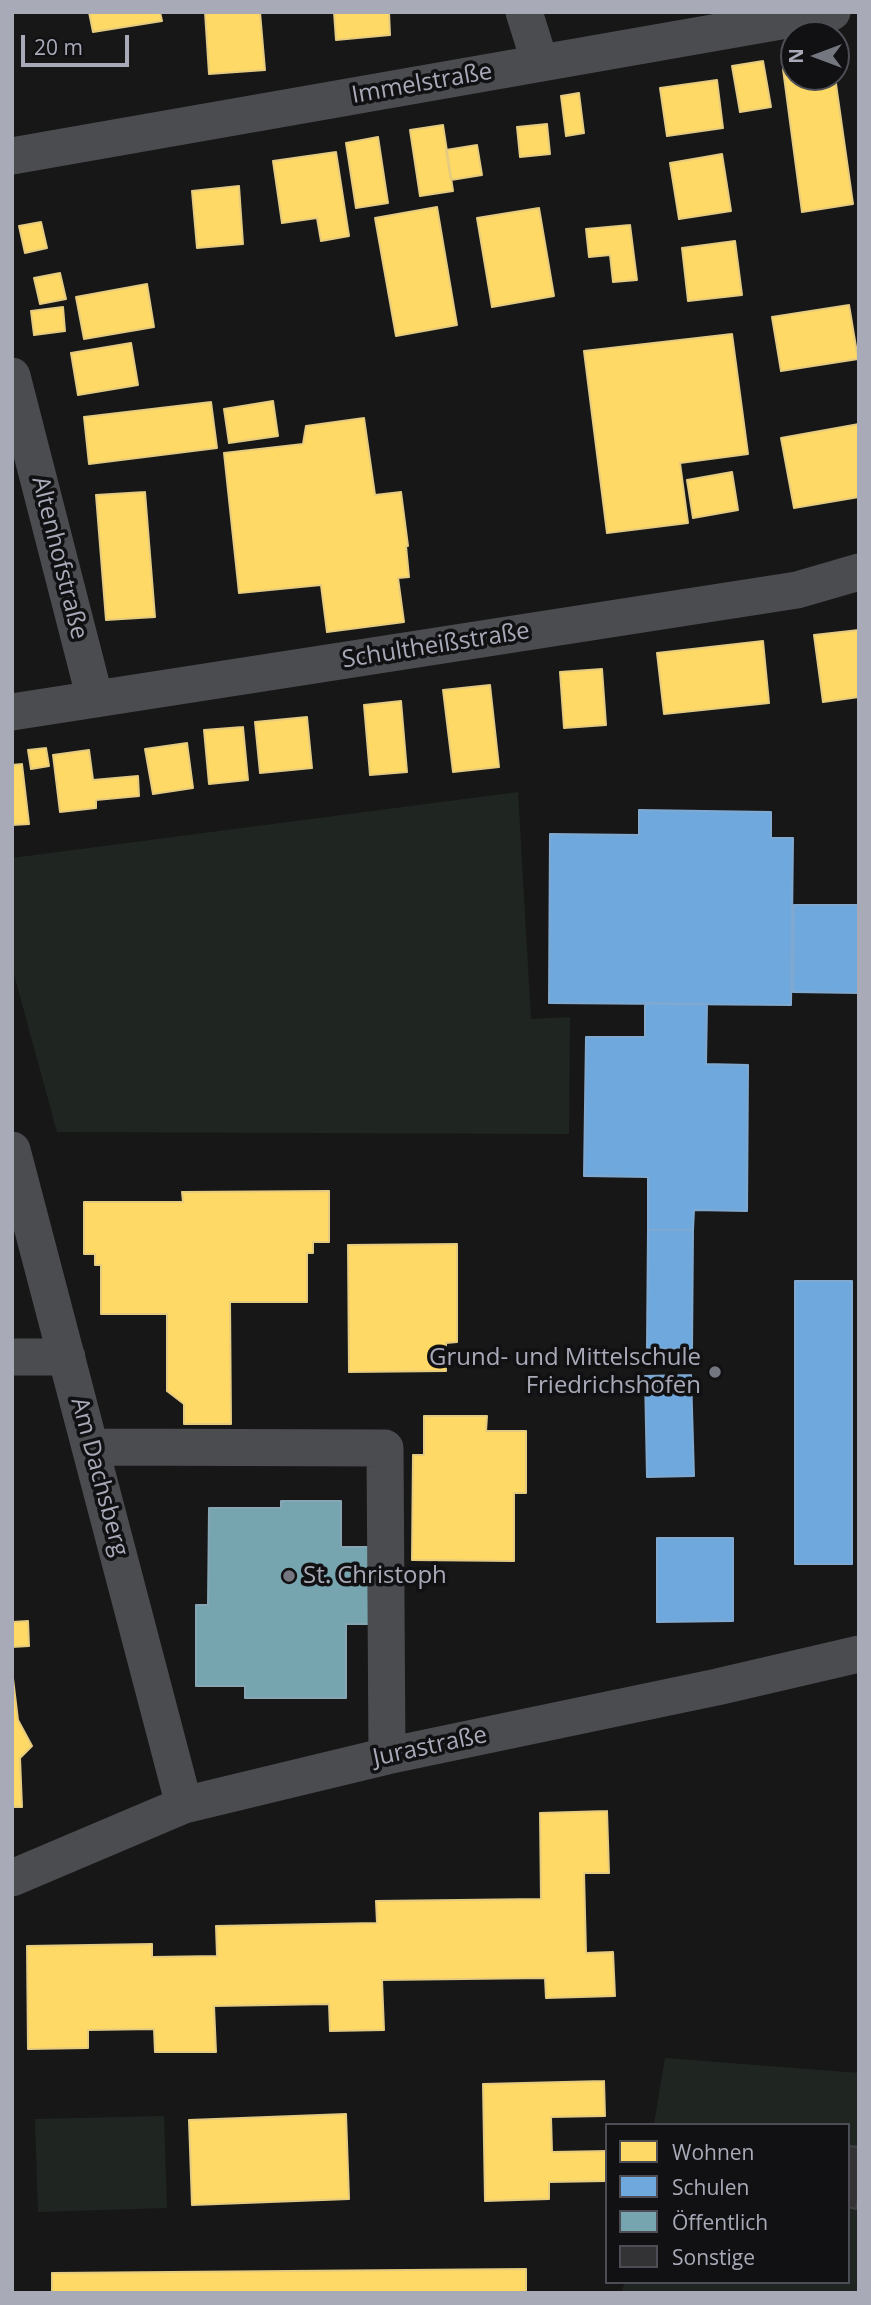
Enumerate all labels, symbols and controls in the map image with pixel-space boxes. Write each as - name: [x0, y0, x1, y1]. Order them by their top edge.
- scale bar: [24, 21, 133, 65]
- north arrow: [780, 21, 850, 91]
- text: 20 m: [34, 33, 83, 61]
- text: N: [783, 48, 809, 64]
- street label: Immelstraße: [349, 57, 495, 111]
- street label: Altenhofstraße: [25, 474, 93, 642]
- street label: Schultheißstraße: [340, 617, 532, 675]
- place label: Grund- und Mittelschule Friedrichshofen: [429, 1344, 701, 1400]
- marker: Grund- und Mittelschule Friedrichshofen: [707, 1364, 723, 1380]
- street label: Am Dachsberg: [64, 1395, 134, 1559]
- place label: St. Christoph: [303, 1562, 447, 1590]
- marker: St. Christoph: [281, 1568, 297, 1584]
- street label: Jurastraße: [370, 1721, 490, 1773]
- legend: [605, 2123, 850, 2284]
- text: Wohnen: [672, 2138, 754, 2166]
- text: Schulen: [672, 2173, 749, 2201]
- text: Öffentlich: [672, 2208, 768, 2236]
- text: Sonstige: [672, 2243, 755, 2271]

